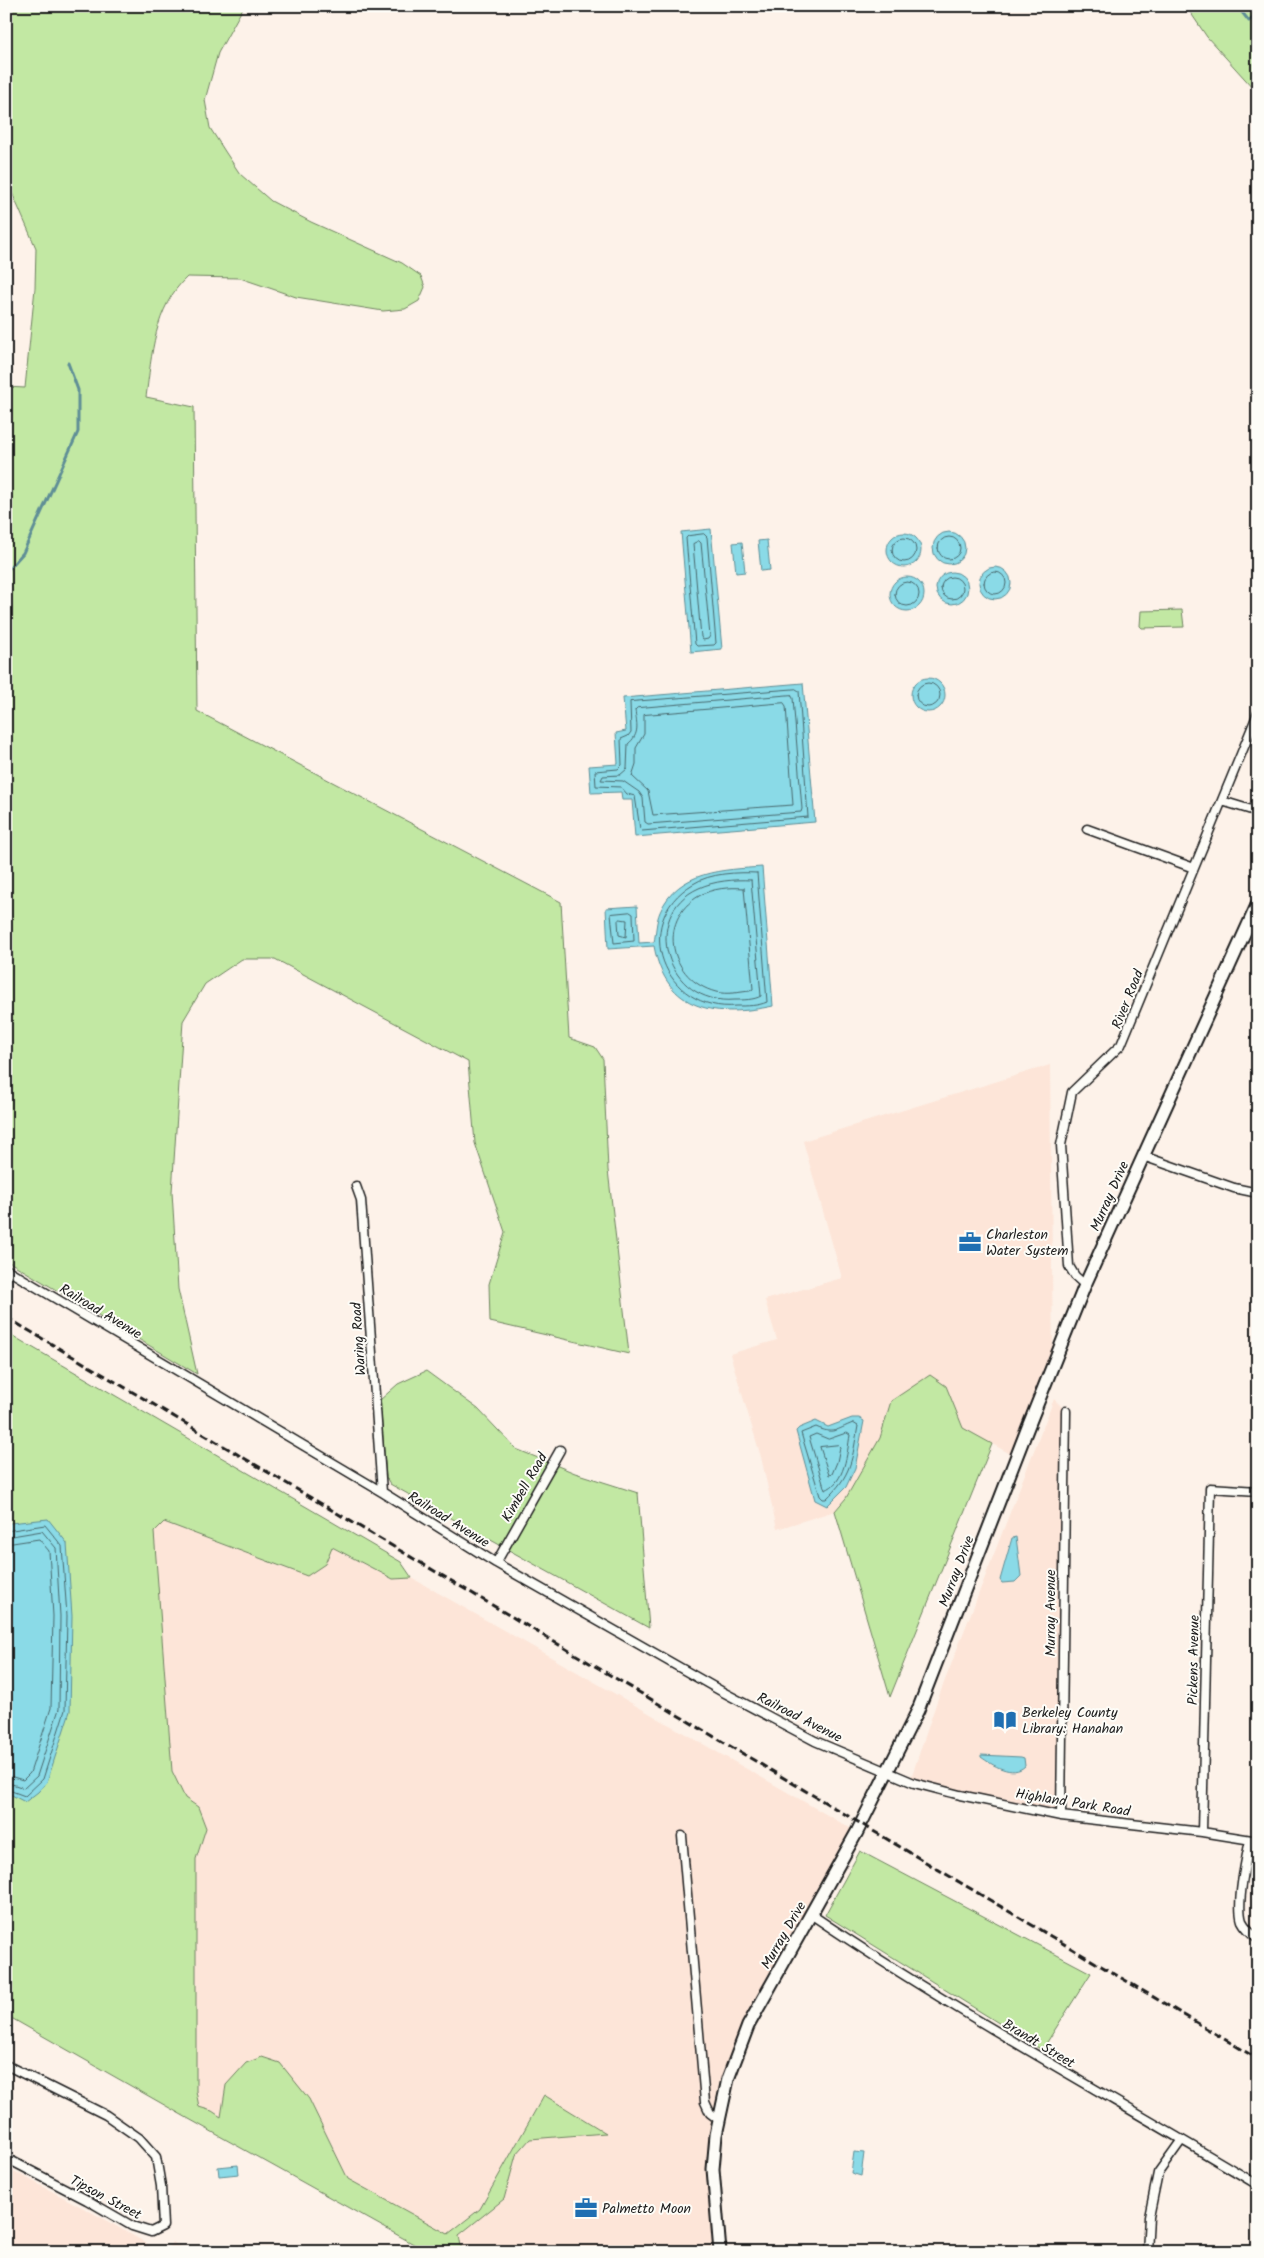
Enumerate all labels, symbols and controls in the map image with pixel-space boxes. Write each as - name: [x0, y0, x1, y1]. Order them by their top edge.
- street label: River Road: [1106, 966, 1150, 1032]
- street label: Murray Drive: [1085, 1157, 1135, 1235]
- place label: Charleston Water System: [986, 1224, 1068, 1262]
- office icon: Charleston Water System: [957, 1229, 983, 1255]
- street label: Railroad Avenue: [55, 1279, 147, 1346]
- street label: Waring Road: [345, 1301, 373, 1376]
- street label: Kimbell Road: [496, 1448, 554, 1526]
- street label: Railroad Avenue: [403, 1486, 494, 1554]
- street label: Murray Drive: [933, 1532, 981, 1610]
- street label: Murray Avenue: [1040, 1569, 1062, 1657]
- street label: Pickens Avenue: [1182, 1614, 1206, 1705]
- street label: Railroad Avenue: [753, 1687, 847, 1749]
- place label: Berkeley County Library: Hanahan: [1022, 1702, 1123, 1740]
- library icon: Berkeley County Library: Hanahan: [992, 1707, 1018, 1733]
- street label: Highland Park Road: [1014, 1783, 1133, 1823]
- street label: Murray Drive: [756, 1897, 812, 1973]
- street label: Brandt Street: [998, 2014, 1079, 2074]
- street label: Tipson Street: [66, 2170, 146, 2226]
- office icon: Palmetto Moon: [573, 2195, 599, 2221]
- place label: Palmetto Moon: [602, 2198, 691, 2220]

